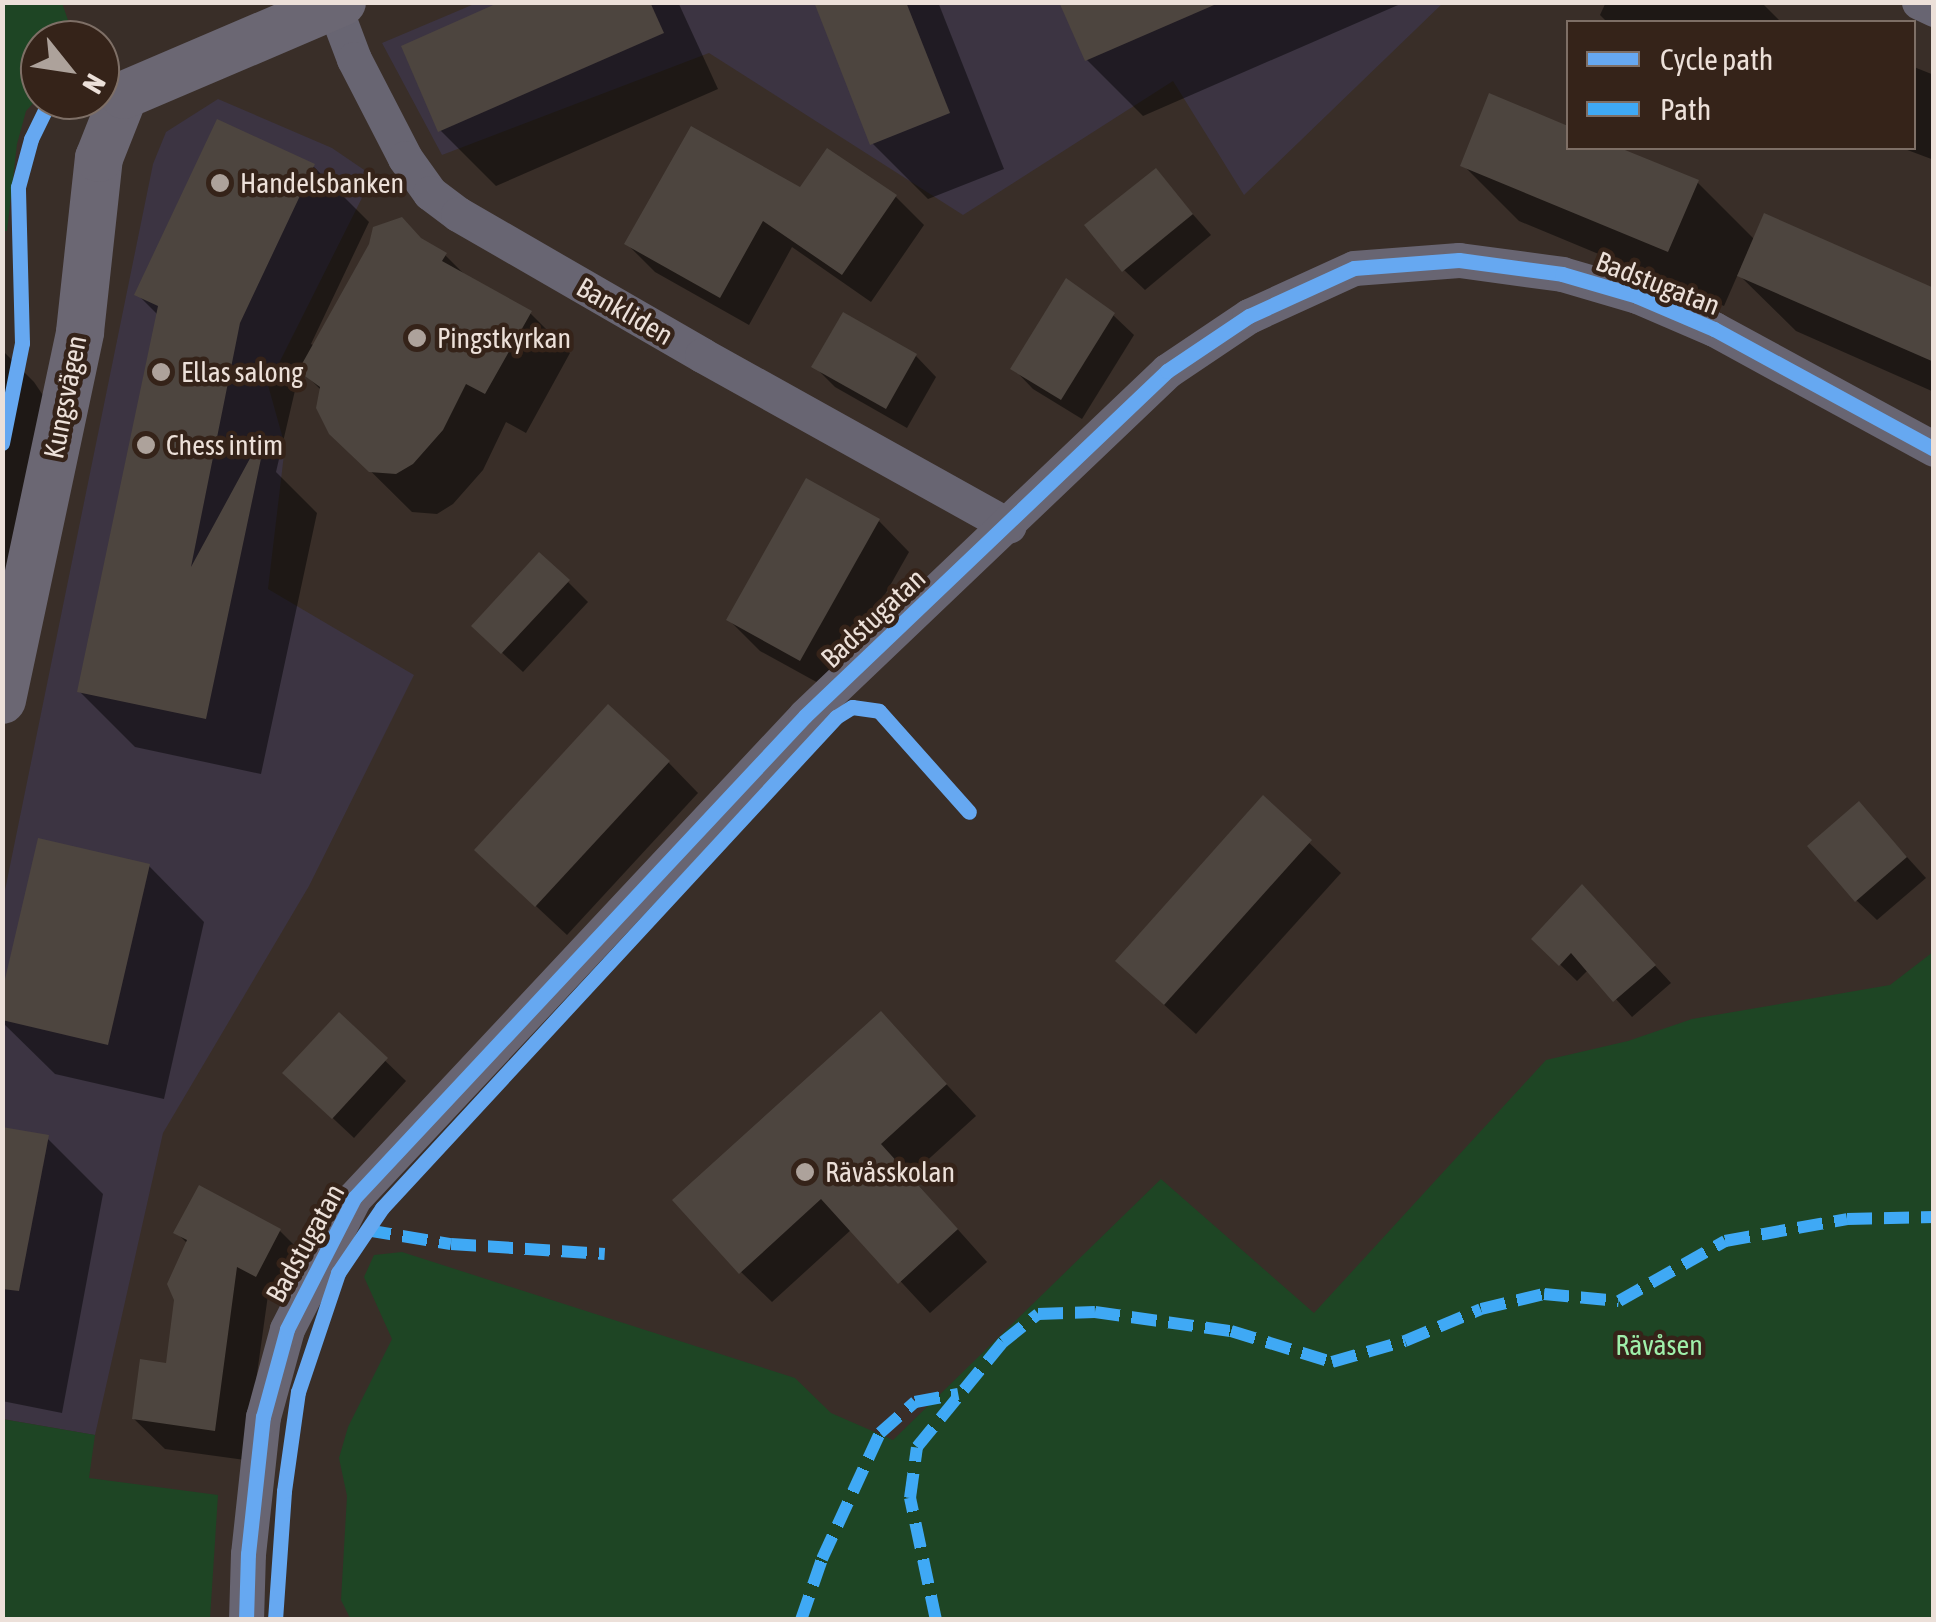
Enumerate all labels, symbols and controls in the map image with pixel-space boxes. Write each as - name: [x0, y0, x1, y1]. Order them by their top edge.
- north arrow: [20, 20, 120, 120]
- legend: [1566, 20, 1916, 150]
- text: Cycle path: [1660, 42, 1773, 76]
- text: N: [76, 69, 112, 99]
- text: Path: [1660, 92, 1711, 126]
- place label: Handelsbanken: [240, 166, 404, 200]
- marker: Handelsbanken: [209, 172, 231, 194]
- street label: Badstugatan: [1591, 244, 1725, 322]
- street label: Bankliden: [571, 270, 679, 352]
- place label: Pingstkyrkan: [437, 321, 571, 355]
- marker: Pingstkyrkan: [406, 327, 428, 349]
- street label: Kungsvägen: [37, 333, 93, 461]
- place label: Ellas salong: [181, 355, 303, 389]
- marker: Ellas salong: [150, 361, 172, 383]
- place label: Chess intim: [166, 428, 283, 462]
- marker: Chess intim: [135, 434, 157, 456]
- street label: Badstugatan: [814, 561, 932, 675]
- place label: Rävåsskolan: [825, 1155, 955, 1189]
- marker: Rävåsskolan: [794, 1161, 816, 1183]
- street label: Badstugatan: [259, 1178, 351, 1308]
- park label: Rävåsen: [1615, 1328, 1703, 1362]

